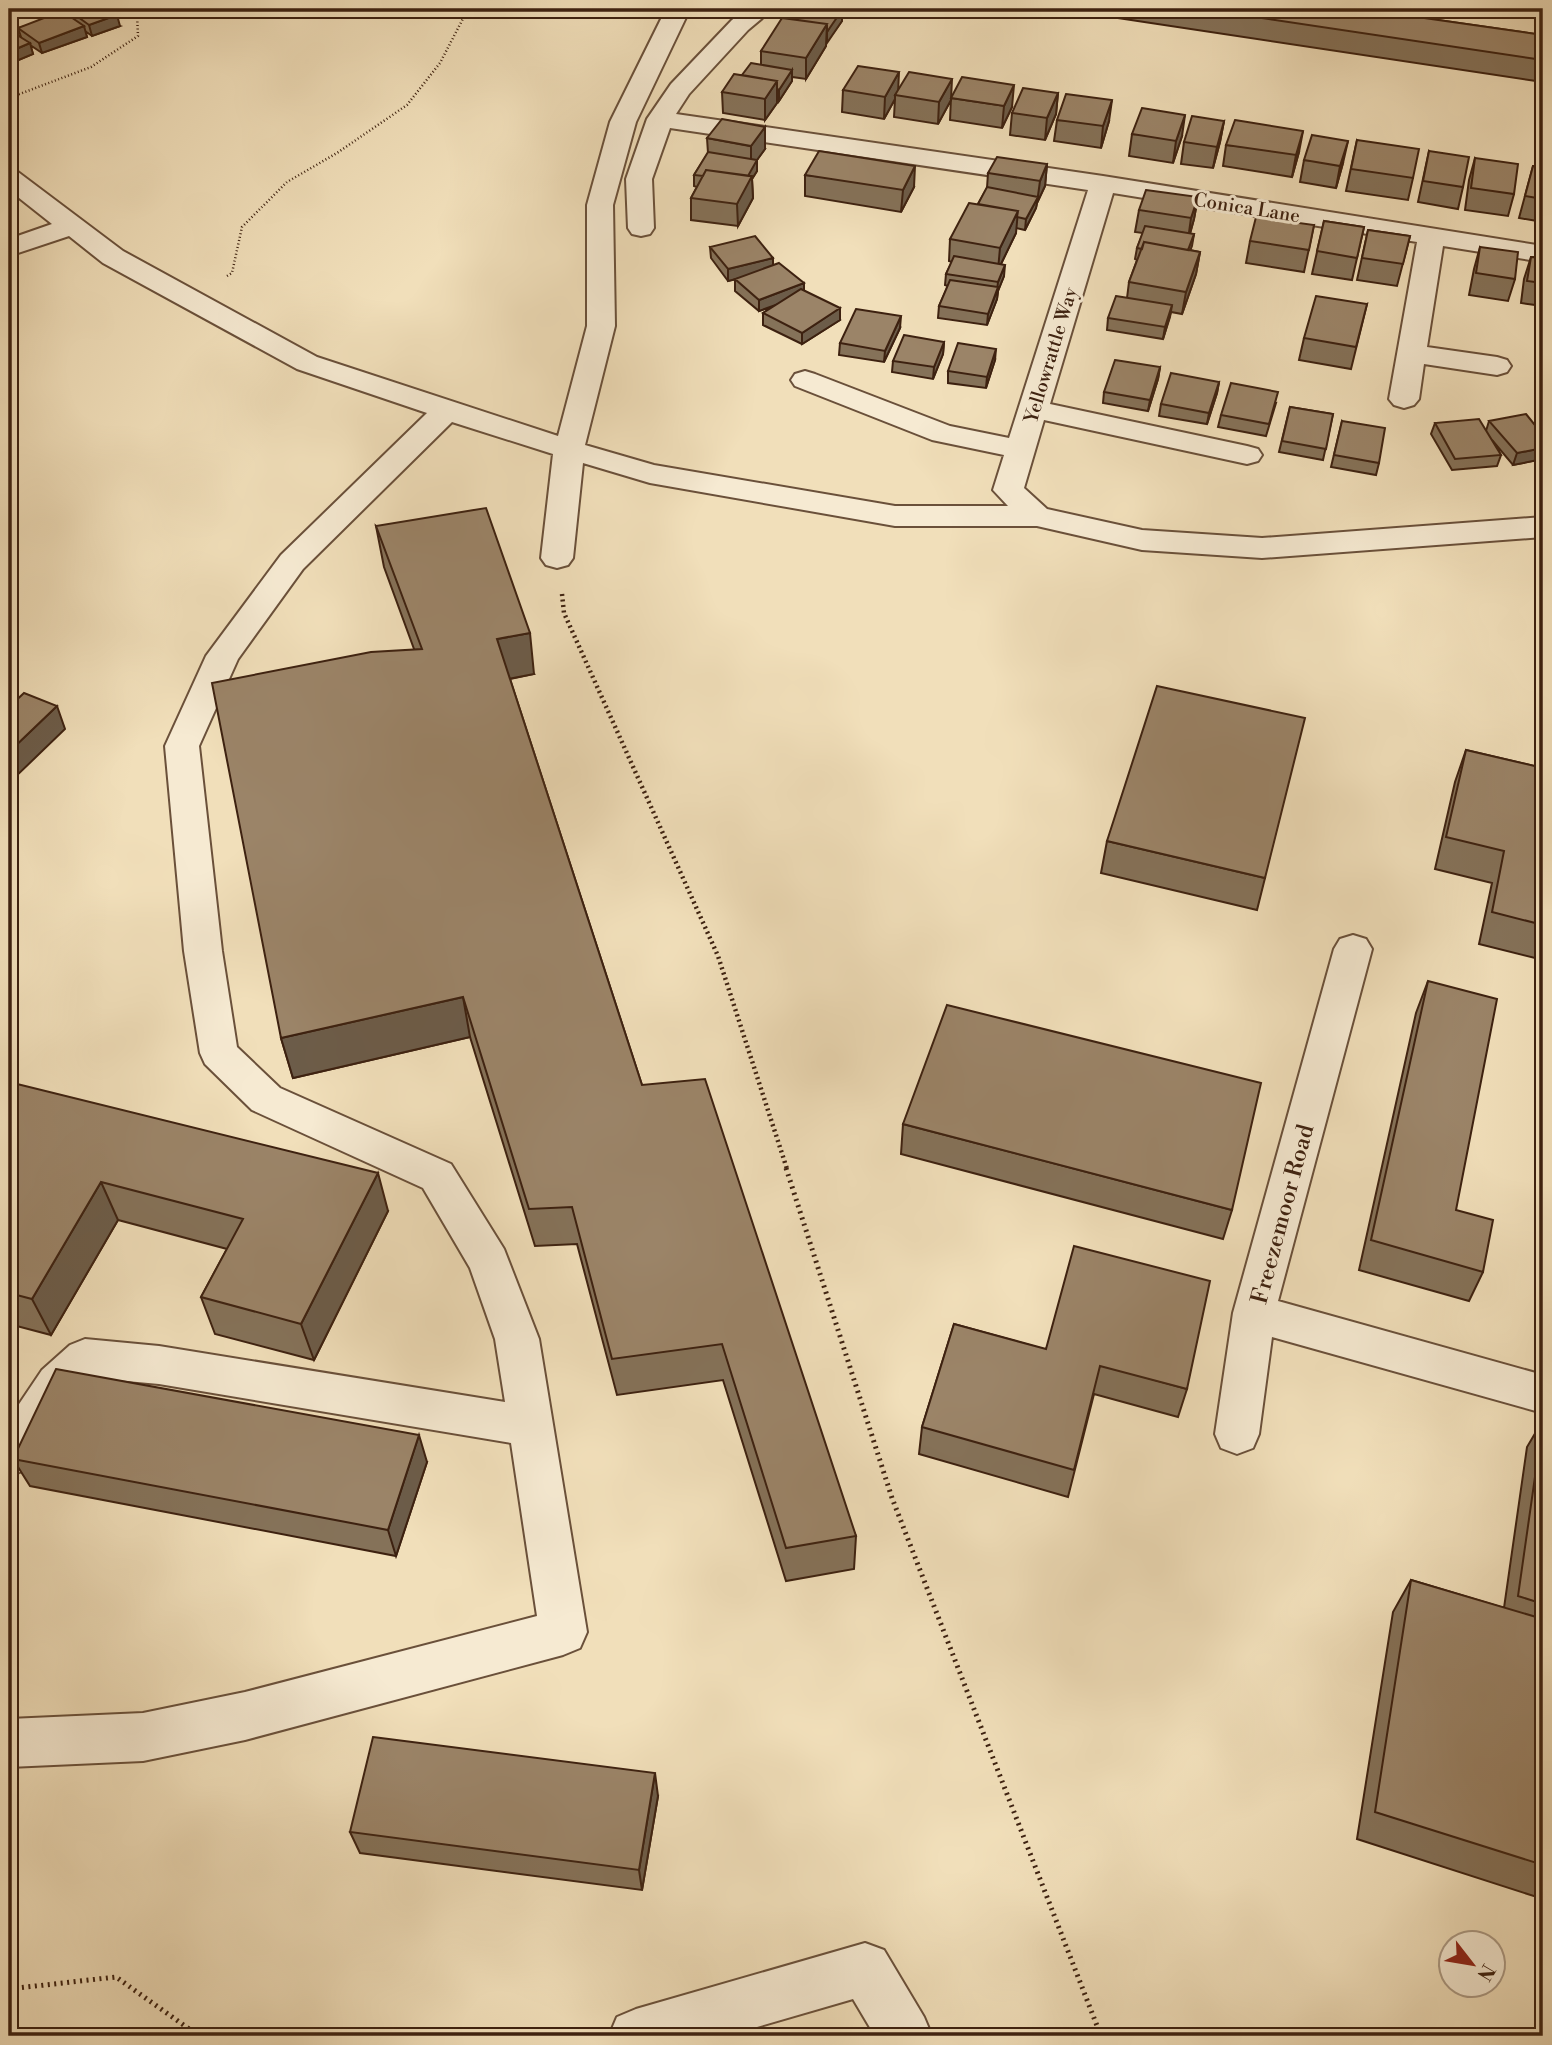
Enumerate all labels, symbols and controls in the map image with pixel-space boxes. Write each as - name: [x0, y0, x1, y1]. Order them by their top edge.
- street label: Conica Lane: [1192, 188, 1302, 228]
- street label: Yellowrattle Way: [1019, 284, 1083, 427]
- street label: Freezemoor Road: [1246, 1122, 1320, 1307]
- north arrow: [1436, 1930, 1506, 2000]
- text: N: [1472, 1960, 1500, 1985]

